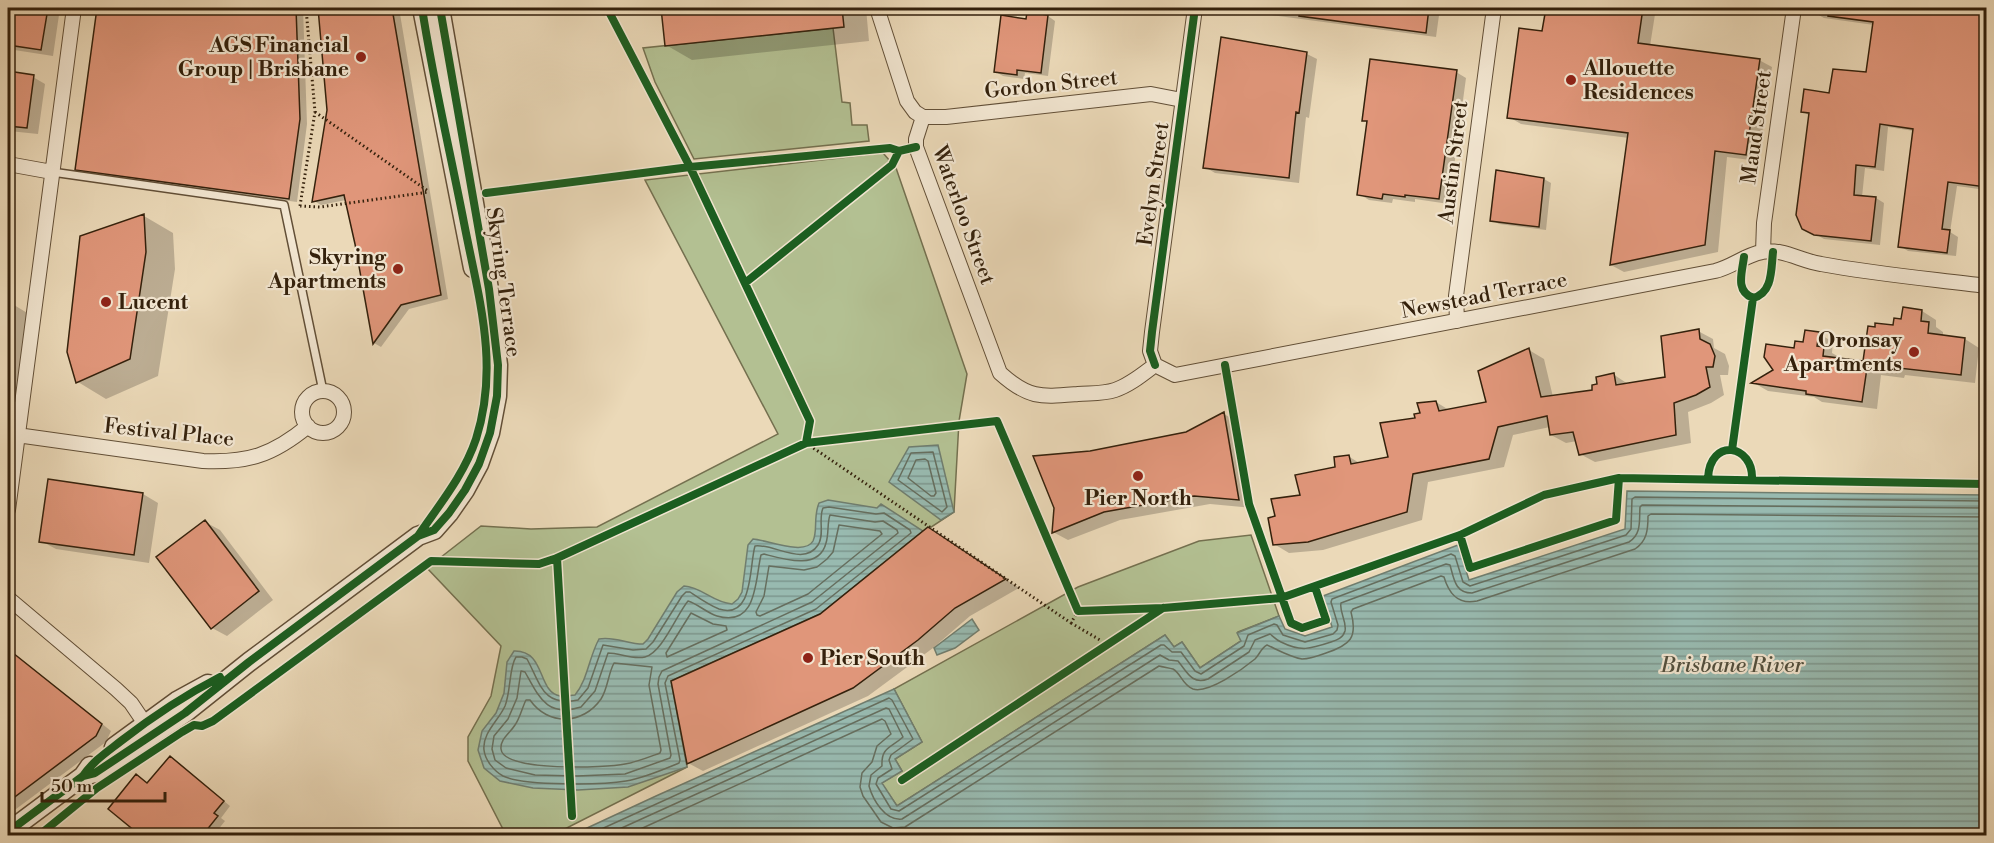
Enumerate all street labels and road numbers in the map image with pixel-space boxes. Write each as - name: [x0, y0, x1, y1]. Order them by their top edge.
- street label: Gordon Street: [983, 65, 1120, 105]
- street label: Maud Street: [1736, 68, 1778, 186]
- street label: Austin Street: [1433, 99, 1475, 226]
- street label: Evelyn Street: [1132, 120, 1176, 248]
- street label: Waterloo Street: [926, 141, 1000, 289]
- street label: Skyring Terrace: [480, 206, 526, 359]
- street label: Newstead Terrace: [1399, 267, 1569, 325]
- street label: Festival Place: [103, 413, 235, 453]

